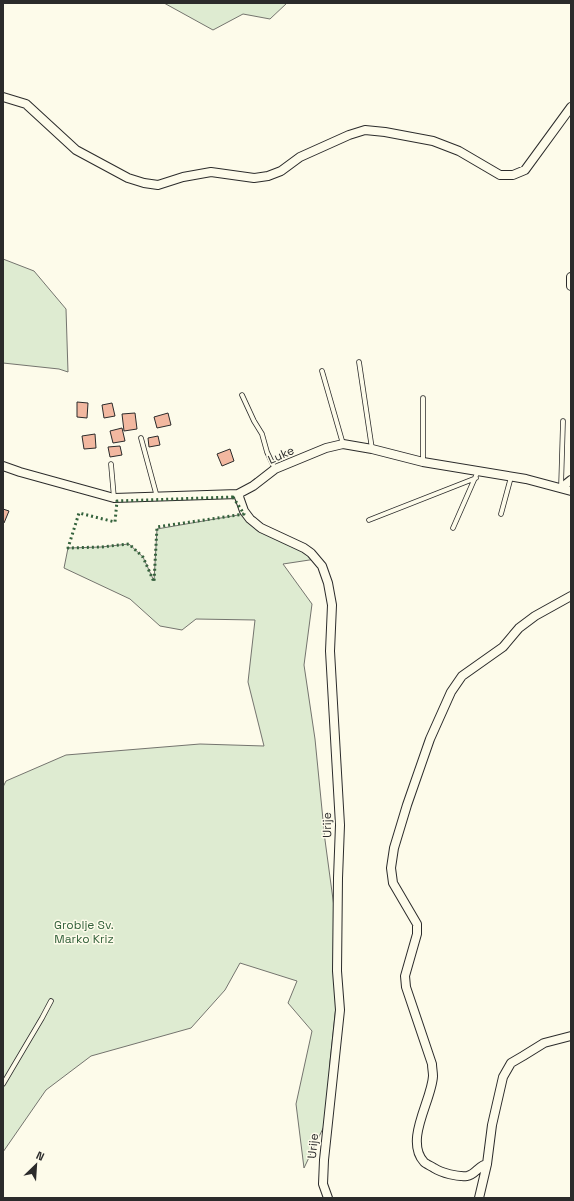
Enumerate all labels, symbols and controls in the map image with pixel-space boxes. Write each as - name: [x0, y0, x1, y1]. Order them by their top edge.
- street label: Luke: [265, 442, 297, 468]
- street label: Urije: [319, 812, 335, 838]
- park label: Groblje Sv. Marko Kriz: [54, 917, 114, 947]
- street label: Urije: [304, 1133, 322, 1159]
- north arrow: [16, 1145, 56, 1185]
- text: N: [34, 1148, 47, 1164]

